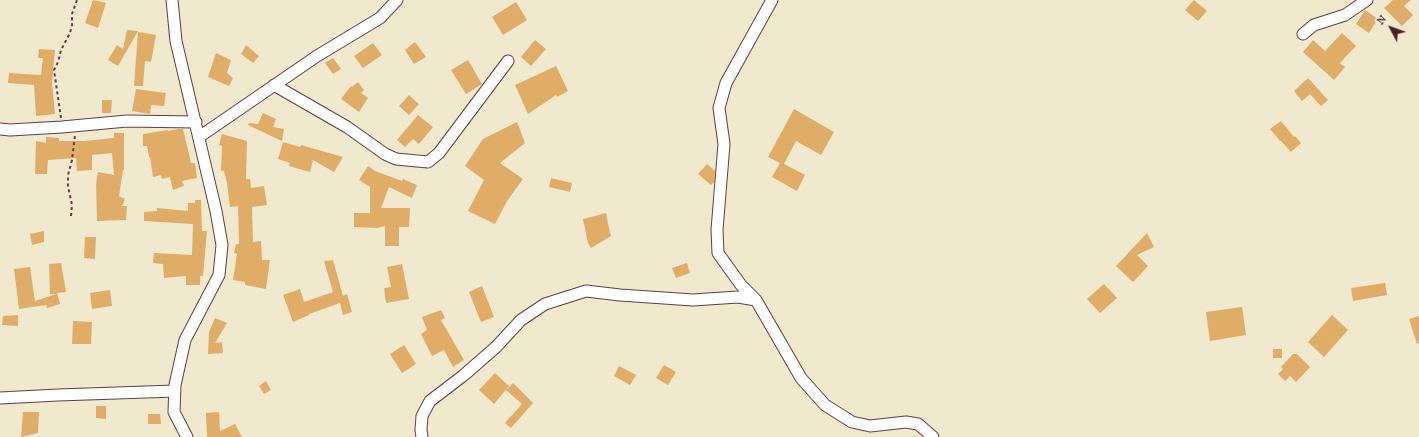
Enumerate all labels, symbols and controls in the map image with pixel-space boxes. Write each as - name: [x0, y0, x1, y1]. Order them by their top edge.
- north arrow: [1371, 8, 1411, 48]
- text: N: [1374, 12, 1389, 27]

